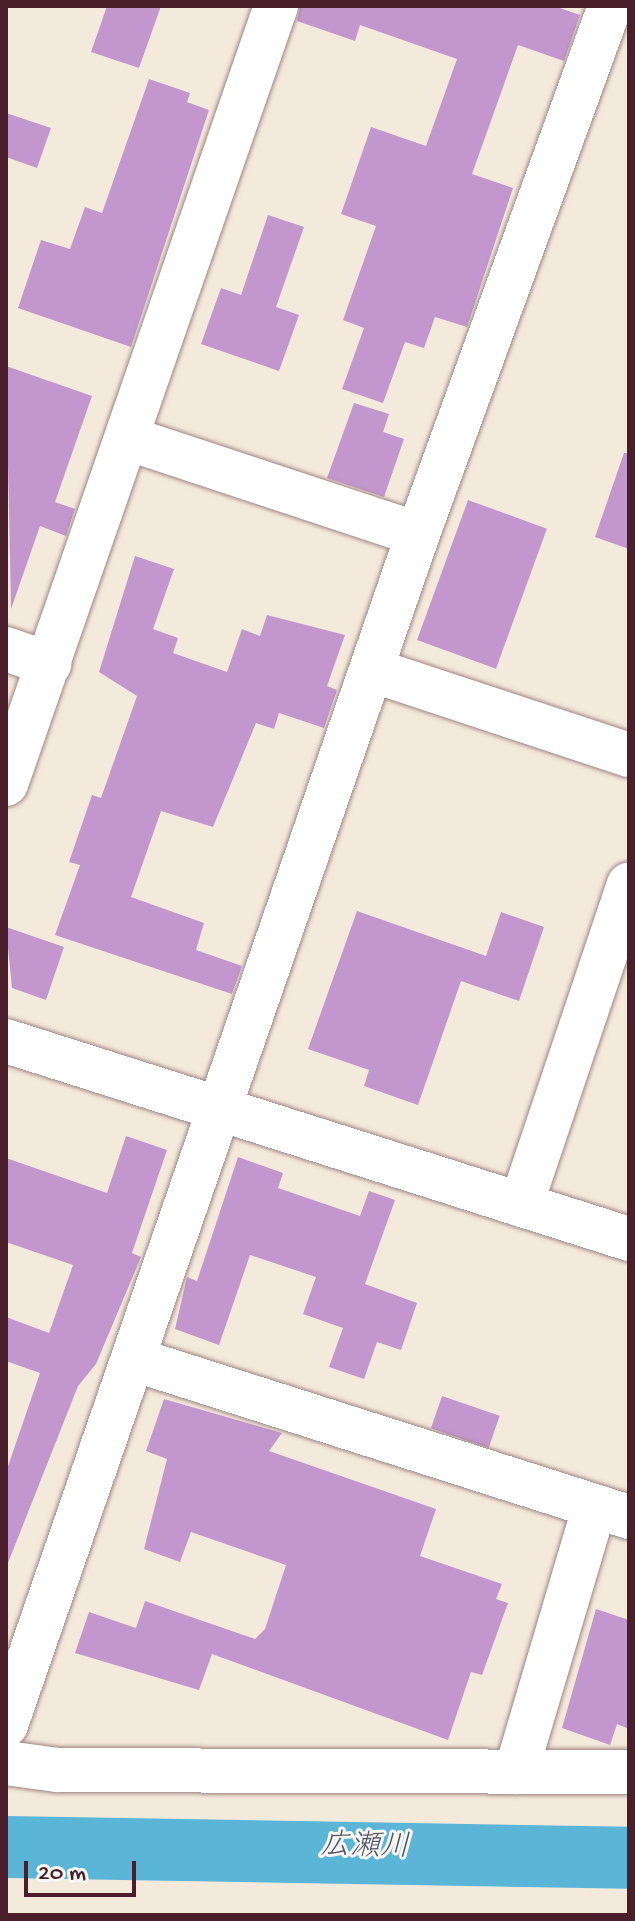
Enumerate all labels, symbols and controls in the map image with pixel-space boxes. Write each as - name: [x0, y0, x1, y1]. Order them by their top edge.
- water label: 広瀬川: [320, 1830, 410, 1868]
- scale bar: [28, 1845, 140, 1895]
- text: 20 m: [38, 1860, 86, 1889]

